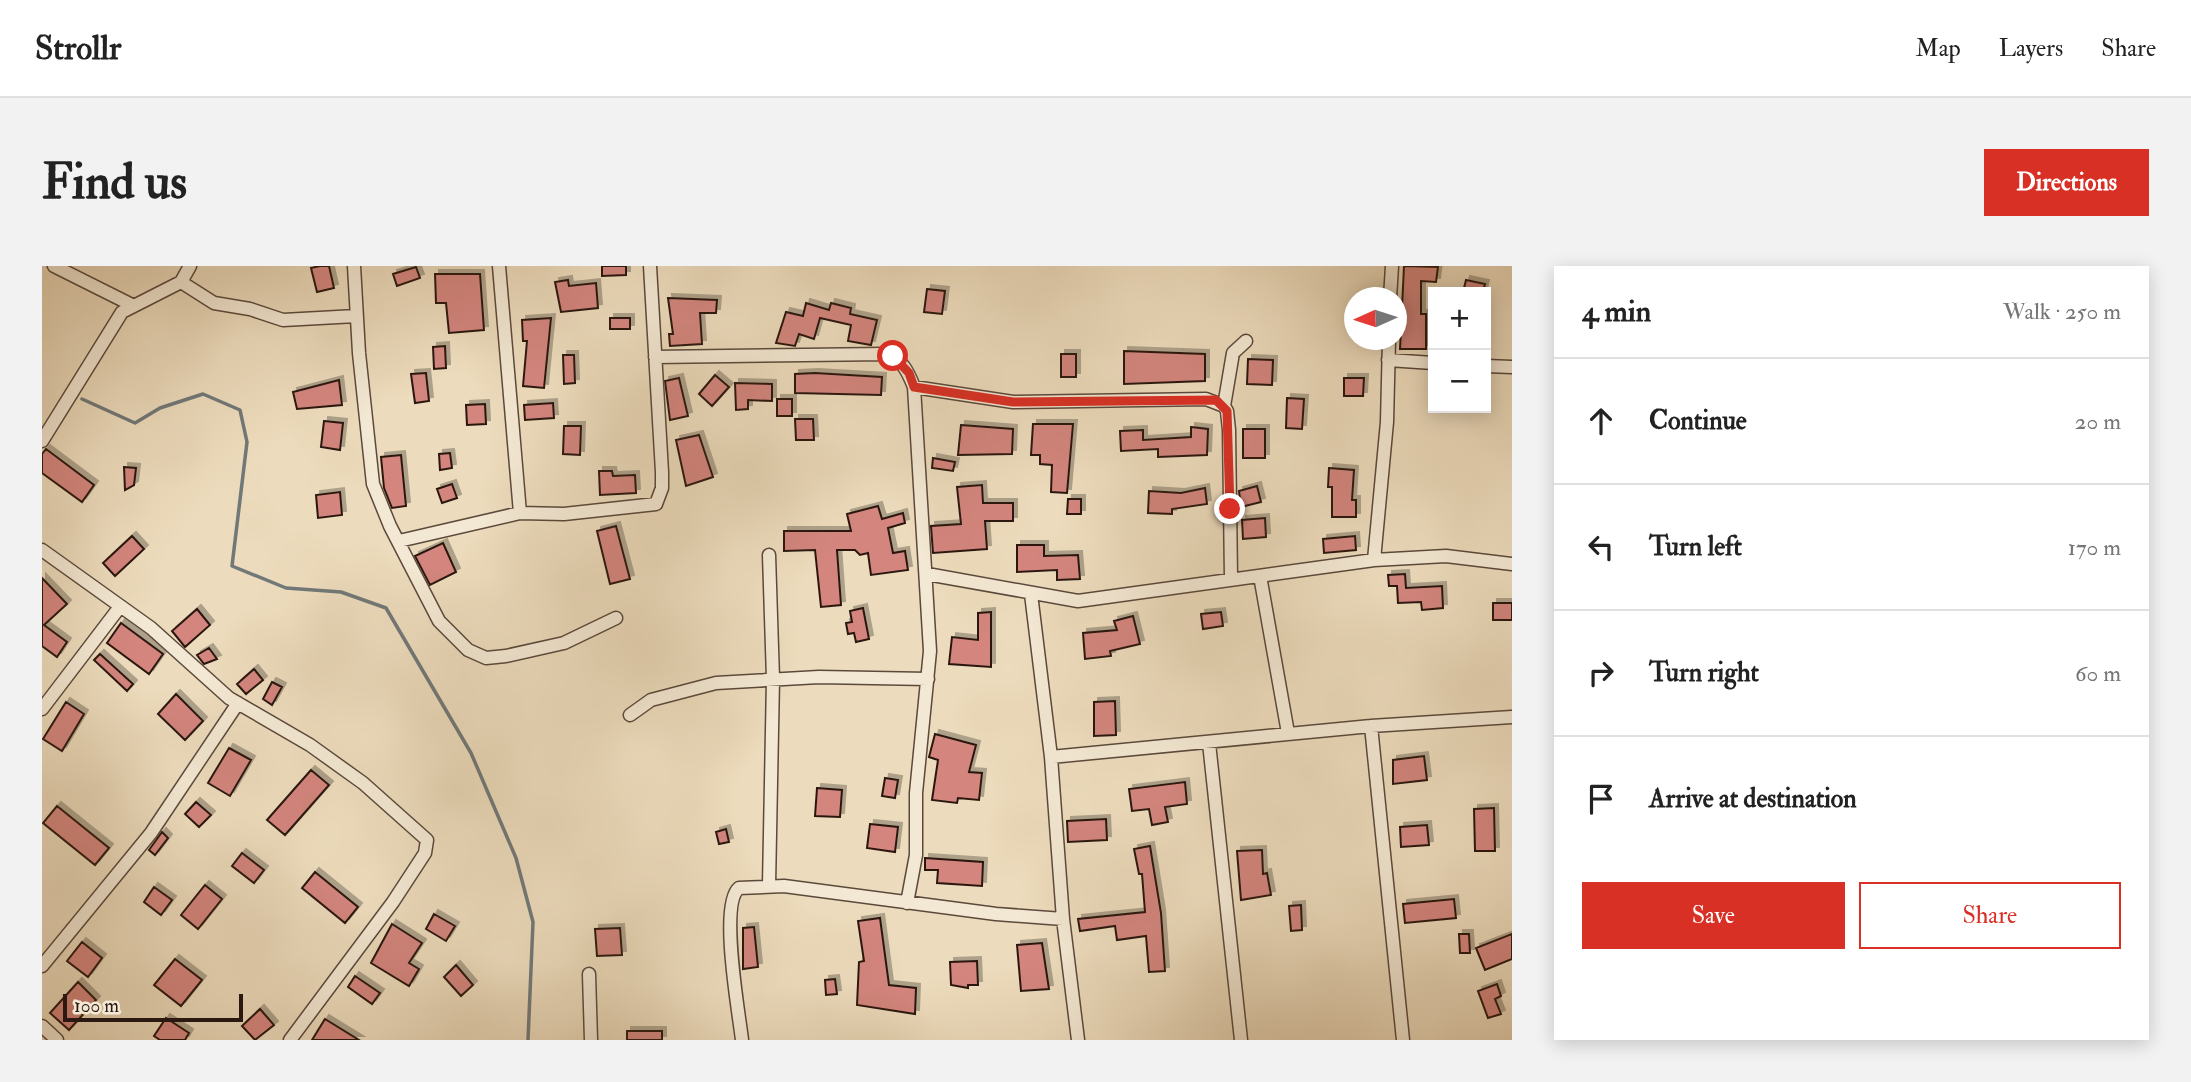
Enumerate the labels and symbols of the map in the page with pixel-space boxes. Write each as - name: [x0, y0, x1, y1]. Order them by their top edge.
- north arrow: [1344, 287, 1407, 350]
- route start: [877, 340, 908, 371]
- route end: [1214, 493, 1245, 524]
- scale bar: [63, 991, 243, 1023]

